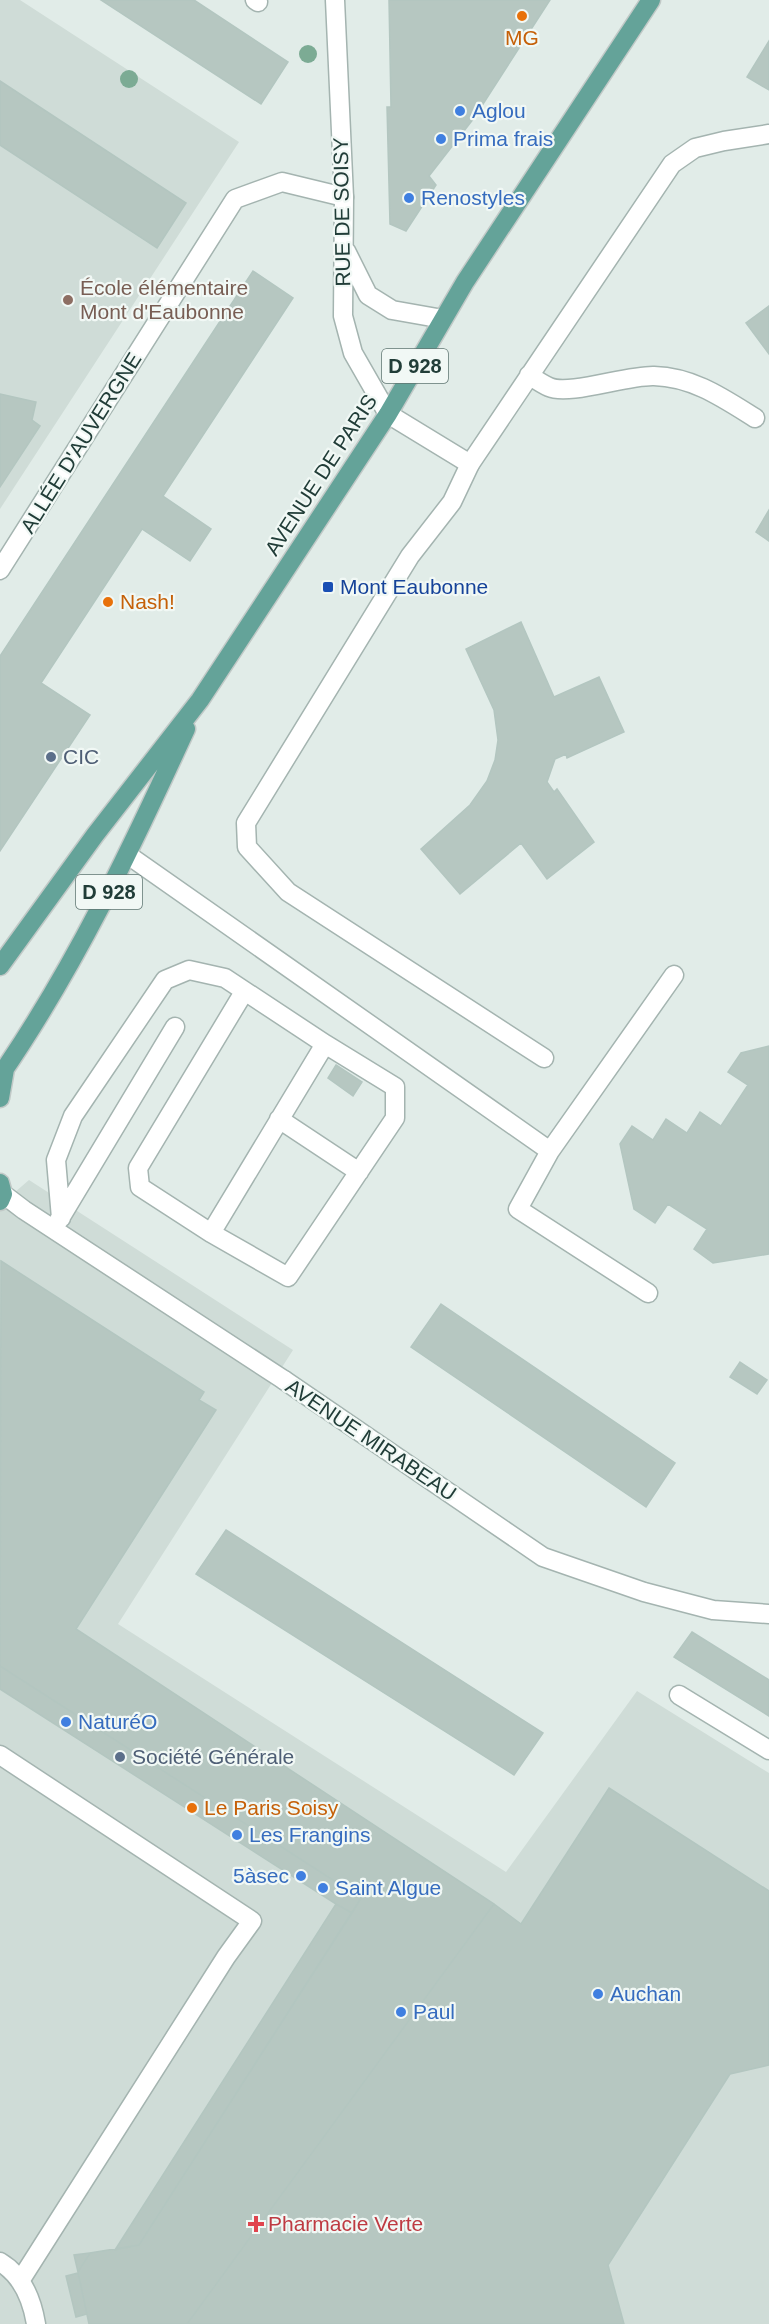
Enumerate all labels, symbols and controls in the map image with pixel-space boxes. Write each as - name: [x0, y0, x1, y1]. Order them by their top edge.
- marker: MG: [515, 9, 529, 23]
- place label: MG: [505, 26, 539, 49]
- place label: Aglou: [472, 99, 526, 122]
- marker: Aglou: [453, 104, 467, 118]
- place label: Prima frais: [453, 127, 553, 150]
- marker: Prima frais: [434, 132, 448, 146]
- street label: RUE DE SOISY: [329, 137, 354, 287]
- place label: Renostyles: [421, 186, 525, 209]
- marker: Renostyles: [402, 191, 416, 205]
- place label: École élémentaire Mont d'Eaubonne: [80, 276, 248, 323]
- marker: École élémentaire Mont d'Eaubonne: [61, 293, 75, 307]
- street label: ALLÉE D'AUVERGNE: [16, 348, 146, 537]
- road number: D 928: [382, 349, 448, 383]
- street label: AVENUE DE PARIS: [260, 390, 381, 559]
- place label: Mont Eaubonne: [340, 575, 488, 598]
- marker: Mont Eaubonne: [321, 580, 335, 594]
- place label: Nash!: [120, 590, 175, 613]
- marker: Nash!: [101, 595, 115, 609]
- place label: CIC: [63, 745, 99, 768]
- marker: CIC: [44, 750, 58, 764]
- road number: D 928: [76, 875, 142, 909]
- street label: AVENUE MIRABEAU: [282, 1374, 461, 1505]
- place label: NaturéO: [78, 1710, 157, 1733]
- marker: NaturéO: [59, 1715, 73, 1729]
- place label: Société Générale: [132, 1745, 294, 1768]
- marker: Société Générale: [113, 1750, 127, 1764]
- place label: Le Paris Soisy: [204, 1796, 339, 1819]
- marker: Le Paris Soisy: [185, 1801, 199, 1815]
- place label: Les Frangins: [249, 1823, 370, 1846]
- marker: Les Frangins: [230, 1828, 244, 1842]
- place label: 5àsec: [233, 1864, 289, 1887]
- marker: 5àsec: [294, 1869, 308, 1883]
- place label: Saint Algue: [335, 1876, 441, 1899]
- marker: Saint Algue: [316, 1881, 330, 1895]
- place label: Auchan: [610, 1982, 681, 2005]
- marker: Auchan: [591, 1987, 605, 2001]
- place label: Paul: [413, 2000, 455, 2023]
- marker: Paul: [394, 2005, 408, 2019]
- place label: Pharmacie Verte: [268, 2212, 423, 2235]
- marker: Pharmacie Verte: [249, 2217, 263, 2231]

